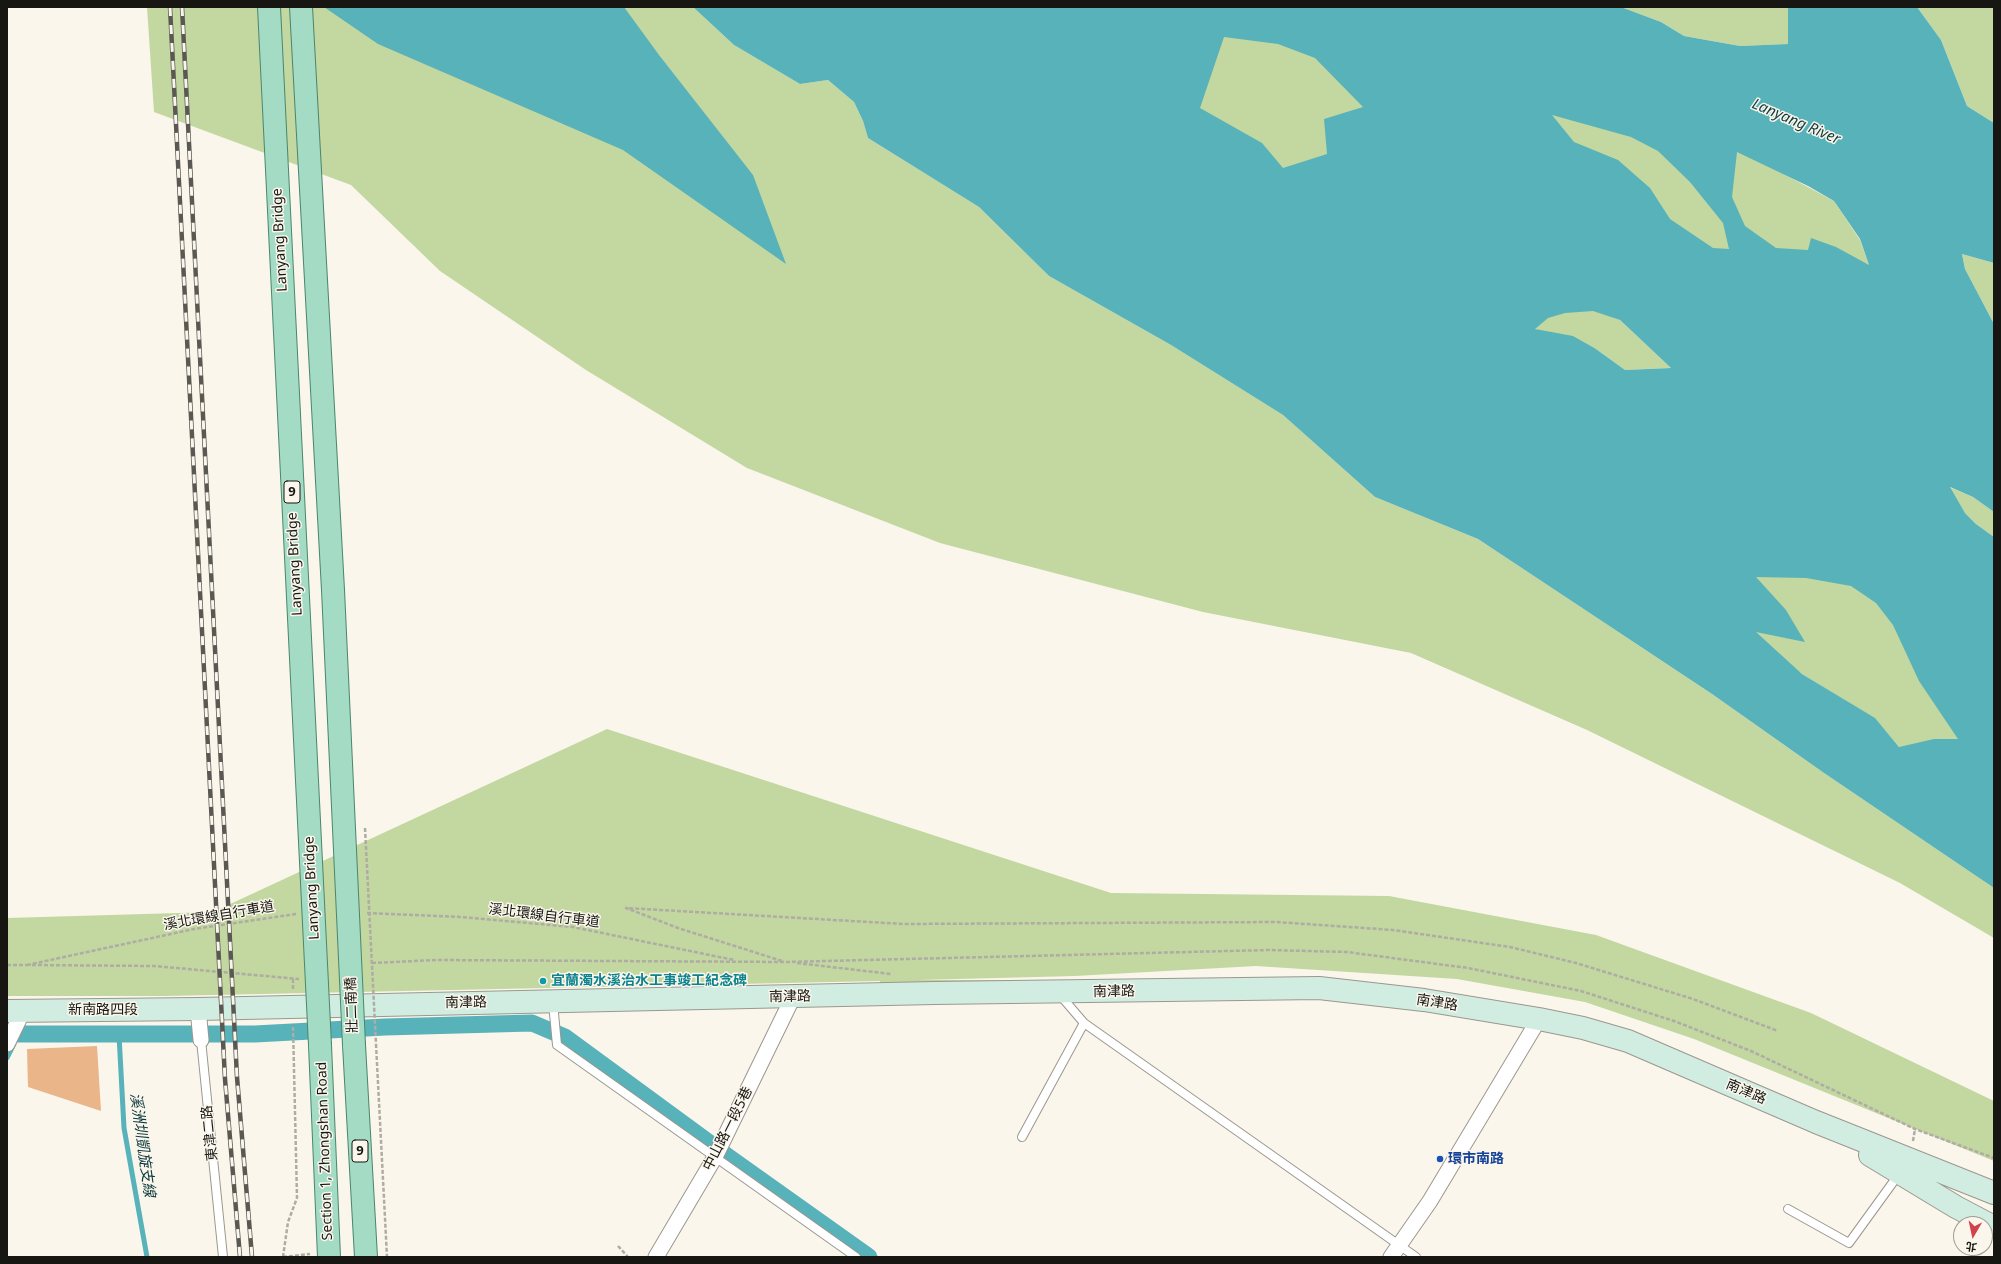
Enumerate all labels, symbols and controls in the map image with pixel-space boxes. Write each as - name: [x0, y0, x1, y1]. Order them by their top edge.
- water label: Lanyang River: [1749, 95, 1843, 149]
- street label: Lanyang Bridge: [269, 188, 291, 292]
- road number: 9: [284, 481, 300, 503]
- street label: Lanyang Bridge: [284, 512, 306, 616]
- street label: Lanyang Bridge: [301, 836, 323, 940]
- street label: 溪北環線自行車道: [162, 898, 276, 934]
- street label: 溪北環線自行車道: [487, 901, 601, 931]
- place label: 宜蘭濁水溪治水工事竣工紀念碑: [551, 973, 747, 989]
- marker: 宜蘭濁水溪治水工事竣工紀念碑: [538, 976, 548, 986]
- street label: 壯二南橋: [343, 977, 361, 1033]
- street label: 南津路: [1093, 983, 1135, 1001]
- street label: 南津路: [769, 988, 811, 1006]
- street label: 南津路: [1415, 991, 1459, 1015]
- street label: 南津路: [445, 994, 487, 1012]
- street label: 新南路四段: [68, 1002, 138, 1018]
- street label: Section 1, Zhongshan Road: [313, 1061, 337, 1241]
- street label: 南津路: [1723, 1076, 1769, 1108]
- street label: 中山路一段5巷: [700, 1084, 756, 1174]
- water label: 溪洲圳凱旋支線: [126, 1092, 158, 1198]
- street label: 東津二路: [199, 1104, 221, 1162]
- road number: 9: [352, 1140, 368, 1162]
- place label: 環市南路: [1448, 1151, 1504, 1167]
- marker: 環市南路: [1435, 1154, 1445, 1164]
- north arrow: [1953, 1216, 1993, 1256]
- text: 北: [1965, 1239, 1978, 1256]

